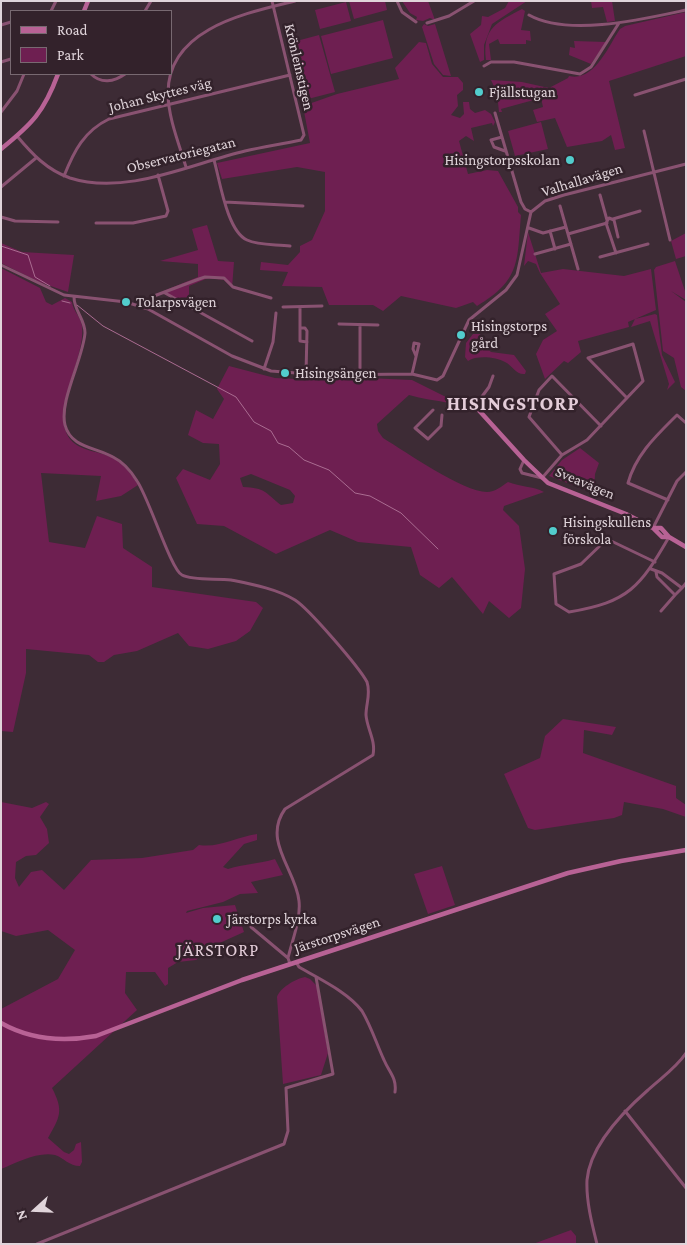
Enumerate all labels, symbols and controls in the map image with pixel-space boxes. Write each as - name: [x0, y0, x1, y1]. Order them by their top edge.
- legend: [10, 10, 172, 75]
- text: Road: [57, 22, 87, 38]
- street label: Krönleinstigen: [280, 22, 318, 112]
- text: Park: [57, 47, 84, 63]
- street label: Johan Skyttes väg: [107, 74, 213, 116]
- place label: Fjällstugan: [489, 83, 556, 101]
- marker: Fjällstugan: [473, 86, 485, 98]
- street label: Observatoriegatan: [125, 133, 237, 177]
- place label: Hisingstorpsskolan: [445, 151, 560, 169]
- marker: Hisingstorpsskolan: [564, 154, 576, 166]
- street label: Valhallavägen: [539, 159, 625, 201]
- place label: Tolarpsvägen: [136, 293, 216, 311]
- marker: Tolarpsvägen: [120, 296, 132, 308]
- place label: Hisingstorps gård: [471, 317, 547, 352]
- marker: Hisingstorps gård: [455, 329, 467, 341]
- place label: Hisingsängen: [295, 364, 377, 382]
- marker: Hisingsängen: [279, 367, 291, 379]
- district label: HISINGSTORP: [445, 392, 581, 416]
- street label: Sveavägen: [553, 462, 617, 504]
- place label: Hisingskullens förskola: [563, 513, 651, 548]
- marker: Hisingskullens förskola: [547, 525, 559, 537]
- place label: Järstorps kyrka: [227, 910, 317, 928]
- marker: Järstorps kyrka: [211, 913, 223, 925]
- street label: Järstorpsvägen: [292, 913, 382, 957]
- district label: JÄRSTORP: [176, 939, 260, 961]
- north arrow: [10, 1185, 60, 1235]
- text: N: [12, 1208, 30, 1222]

